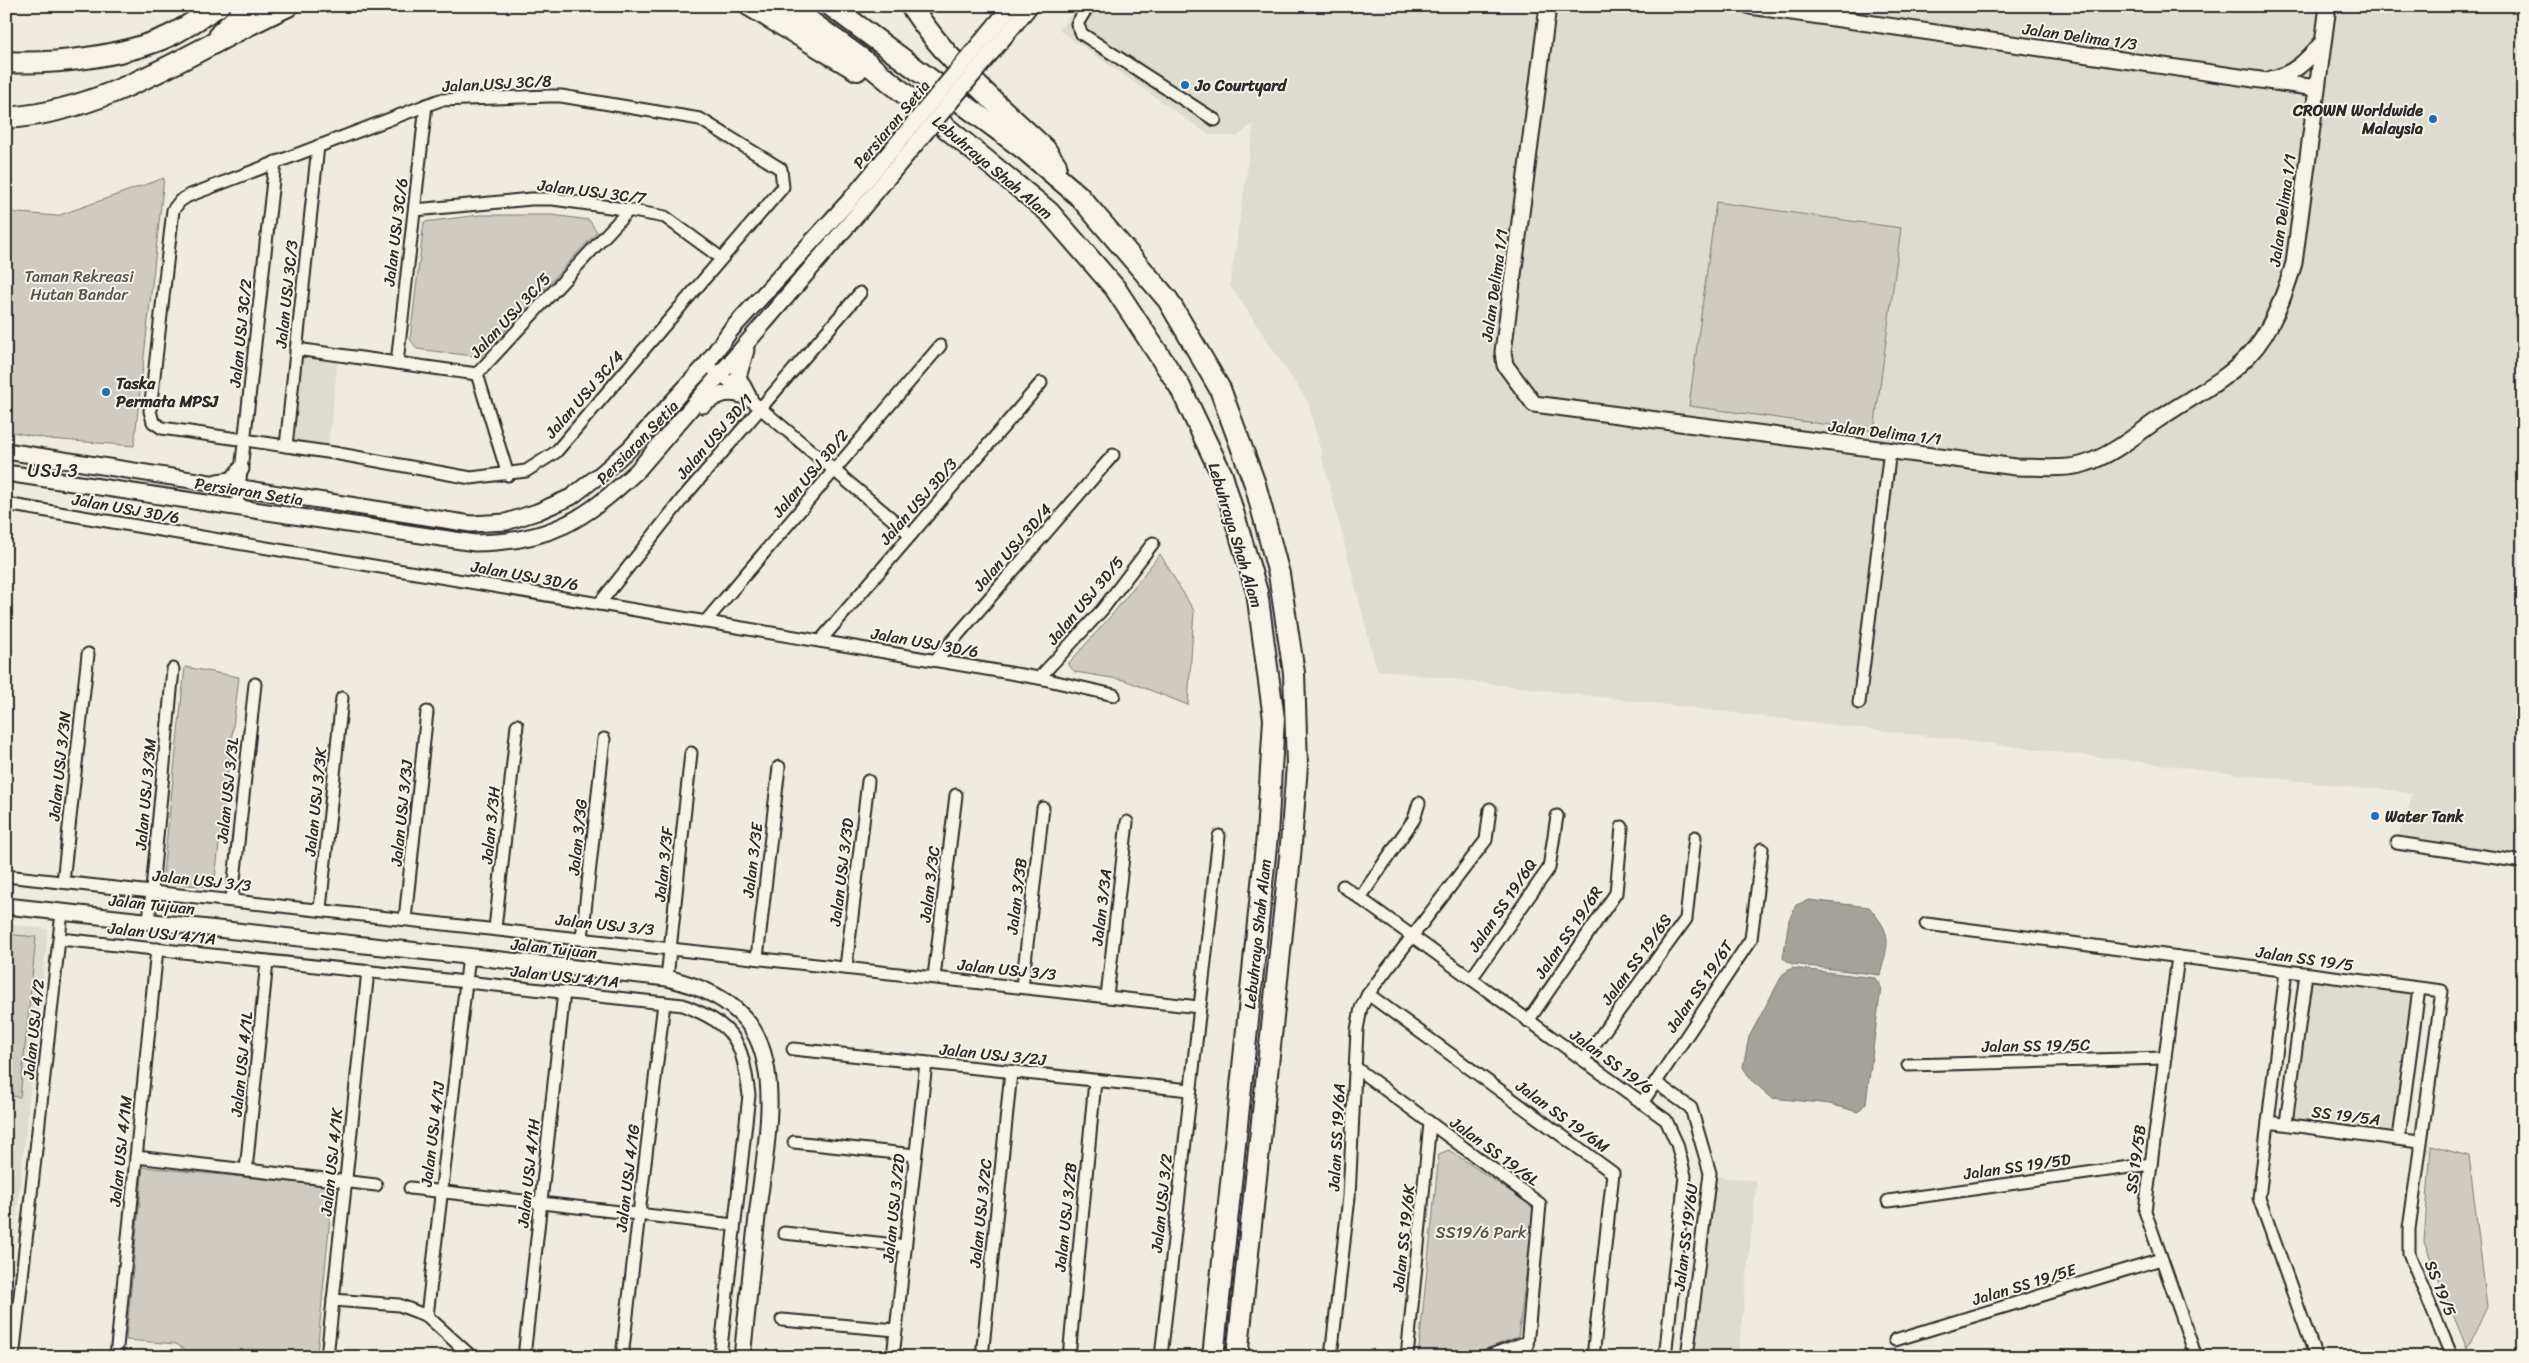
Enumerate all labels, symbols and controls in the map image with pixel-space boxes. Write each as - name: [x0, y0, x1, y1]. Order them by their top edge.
- street label: Jalan Delima 1/3: [2020, 14, 2139, 59]
- street label: Jalan USJ 3C/8: [441, 66, 553, 101]
- place label: Jo Courtyard: [1194, 71, 1288, 100]
- street label: Persiaran Setia: [845, 73, 938, 176]
- marker: Jo Courtyard: [1179, 79, 1191, 91]
- place label: CROWN Worldwide Malaysia: [2292, 96, 2423, 143]
- street label: Lebuhraya Shah Alam: [926, 108, 1060, 227]
- marker: CROWN Worldwide Malaysia: [2427, 113, 2439, 125]
- street label: Jalan Delima 1/1: [2260, 152, 2305, 269]
- street label: Jalan USJ 3C/7: [535, 170, 648, 213]
- street label: Jalan USJ 3C/6: [374, 176, 417, 289]
- street label: Jalan Delima 1/1: [1472, 227, 1517, 344]
- street label: Jalan USJ 3C/3: [266, 238, 307, 350]
- park label: Taman Rekreasi Hutan Bandar: [24, 262, 134, 309]
- street label: Jalan USJ 3C/5: [462, 265, 558, 366]
- street label: Jalan USJ 3C/2: [220, 277, 261, 390]
- street label: Jalan USJ 3C/4: [537, 343, 631, 446]
- place label: Taska Permata MPSJ: [116, 369, 219, 416]
- marker: Taska Permata MPSJ: [100, 386, 112, 398]
- street label: Jalan USJ 3D/1: [668, 387, 760, 487]
- street label: Persiaran Setia: [589, 393, 686, 492]
- street label: Jalan Delima 1/1: [1826, 411, 1943, 454]
- street label: Jalan USJ 3D/2: [764, 422, 856, 525]
- street label: Jalan USJ 3D/3: [871, 451, 965, 552]
- district label: USJ 3: [27, 455, 79, 487]
- street label: Lebuhraya Shah Alam: [1200, 459, 1271, 612]
- street label: Persiaran Setia: [193, 469, 305, 514]
- street label: Jalan USJ 3D/6: [69, 485, 182, 532]
- street label: Jalan USJ 3D/4: [965, 496, 1059, 599]
- street label: Jalan USJ 3D/5: [1039, 549, 1132, 652]
- street label: Jalan USJ 3D/6: [468, 552, 581, 599]
- street label: Jalan USJ 3D/6: [868, 619, 981, 666]
- street label: Jalan USJ 3/3N: [39, 710, 80, 823]
- street label: Jalan USJ 3/3L: [207, 735, 248, 845]
- street label: Jalan USJ 3/3M: [126, 737, 165, 852]
- street label: Jalan USJ 3/3K: [295, 745, 336, 858]
- street label: Jalan USJ 3/3J: [381, 758, 422, 868]
- street label: Jalan 3/3H: [472, 784, 509, 866]
- street label: Jalan 3/3G: [559, 798, 596, 878]
- place label: Water Tank: [2385, 802, 2464, 831]
- marker: Water Tank: [2369, 810, 2381, 822]
- street label: Jalan USJ 3/3D: [820, 816, 863, 929]
- street label: Jalan 3/3E: [733, 820, 772, 900]
- street label: Jalan 3/3F: [645, 824, 682, 904]
- street label: Jalan 3/3C: [910, 844, 949, 925]
- street label: Jalan SS 19/6Q: [1460, 853, 1545, 959]
- street label: Jalan 3/3B: [997, 856, 1036, 937]
- street label: Lebuhraya Shah Alam: [1235, 858, 1280, 1011]
- street label: Jalan USJ 3/3: [150, 861, 253, 900]
- street label: Jalan 3/3A: [1082, 867, 1121, 948]
- street label: Jalan SS 19/6R: [1526, 880, 1611, 986]
- street label: Jalan Tujuan: [106, 885, 197, 923]
- street label: Jalan USJ 3/3: [553, 905, 656, 944]
- street label: Jalan SS 19/6S: [1593, 907, 1680, 1012]
- street label: Jalan USJ 4/1A: [105, 913, 217, 954]
- street label: Jalan Tujuan: [508, 929, 599, 967]
- street label: Jalan SS 19/6T: [1657, 933, 1742, 1039]
- street label: Jalan SS 19/5: [2253, 937, 2356, 980]
- street label: Jalan USJ 3/3: [955, 950, 1058, 989]
- street label: Jalan USJ 4/1A: [508, 956, 620, 997]
- street label: Jalan USJ 4/2: [14, 978, 53, 1081]
- street label: Jalan USJ 4/1L: [221, 1010, 261, 1119]
- street label: Jalan SS 19/6: [1563, 1020, 1660, 1102]
- street label: Jalan SS 19/5C: [1981, 1030, 2090, 1061]
- street label: Jalan USJ 3/2J: [937, 1034, 1048, 1075]
- street label: Jalan SS 19/6M: [1509, 1072, 1616, 1161]
- street label: Jalan USJ 4/1J: [412, 1079, 453, 1189]
- street label: Jalan SS 19/6A: [1319, 1082, 1354, 1193]
- street label: Jalan USJ 4/1M: [100, 1094, 141, 1209]
- street label: SS 19/5A: [2310, 1097, 2382, 1134]
- street label: Jalan USJ 4/1K: [311, 1106, 352, 1218]
- street label: Jalan SS 19/6L: [1443, 1108, 1546, 1194]
- street label: Jalan USJ 4/1H: [508, 1117, 549, 1230]
- street label: Jalan USJ 4/1G: [606, 1123, 648, 1234]
- street label: SS 19/5B: [2116, 1123, 2155, 1195]
- street label: Jalan SS 19/5D: [1961, 1145, 2073, 1188]
- street label: Jalan USJ 3/2D: [873, 1152, 914, 1265]
- street label: Jalan USJ 3/2: [1142, 1152, 1181, 1255]
- street label: Jalan USJ 3/2C: [960, 1157, 1001, 1270]
- street label: Jalan USJ 3/2B: [1045, 1161, 1086, 1274]
- street label: Jalan SS 19/6U: [1664, 1181, 1707, 1293]
- street label: Jalan SS 19/6K: [1383, 1182, 1424, 1294]
- park label: SS19/6 Park: [1436, 1218, 1527, 1247]
- street label: Jalan SS 19/5E: [1968, 1255, 2081, 1314]
- street label: SS 19/5: [2416, 1256, 2465, 1321]

